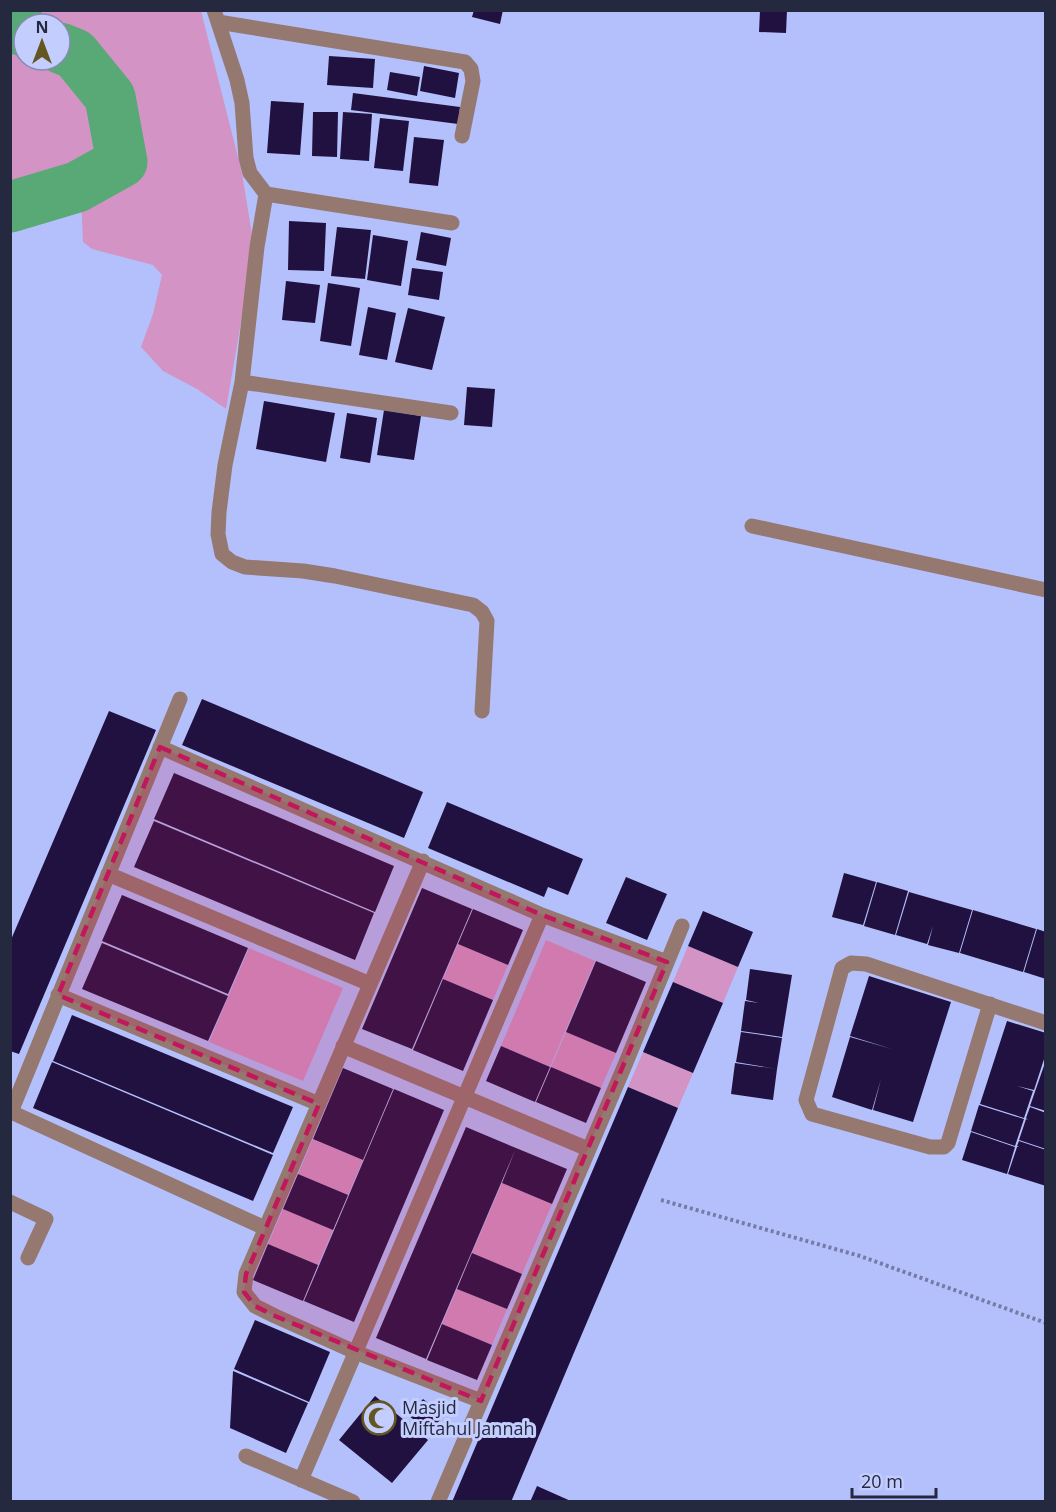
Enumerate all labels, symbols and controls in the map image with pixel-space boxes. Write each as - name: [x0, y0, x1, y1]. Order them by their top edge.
- north arrow: [12, 12, 72, 72]
- text: N: [35, 16, 49, 38]
- place label: Masjid Miftahul Jannah: [402, 1395, 534, 1440]
- mosque icon: Masjid Miftahul Jannah: [361, 1400, 397, 1436]
- scale bar: [852, 1461, 936, 1499]
- text: 20 m: [861, 1469, 903, 1493]

